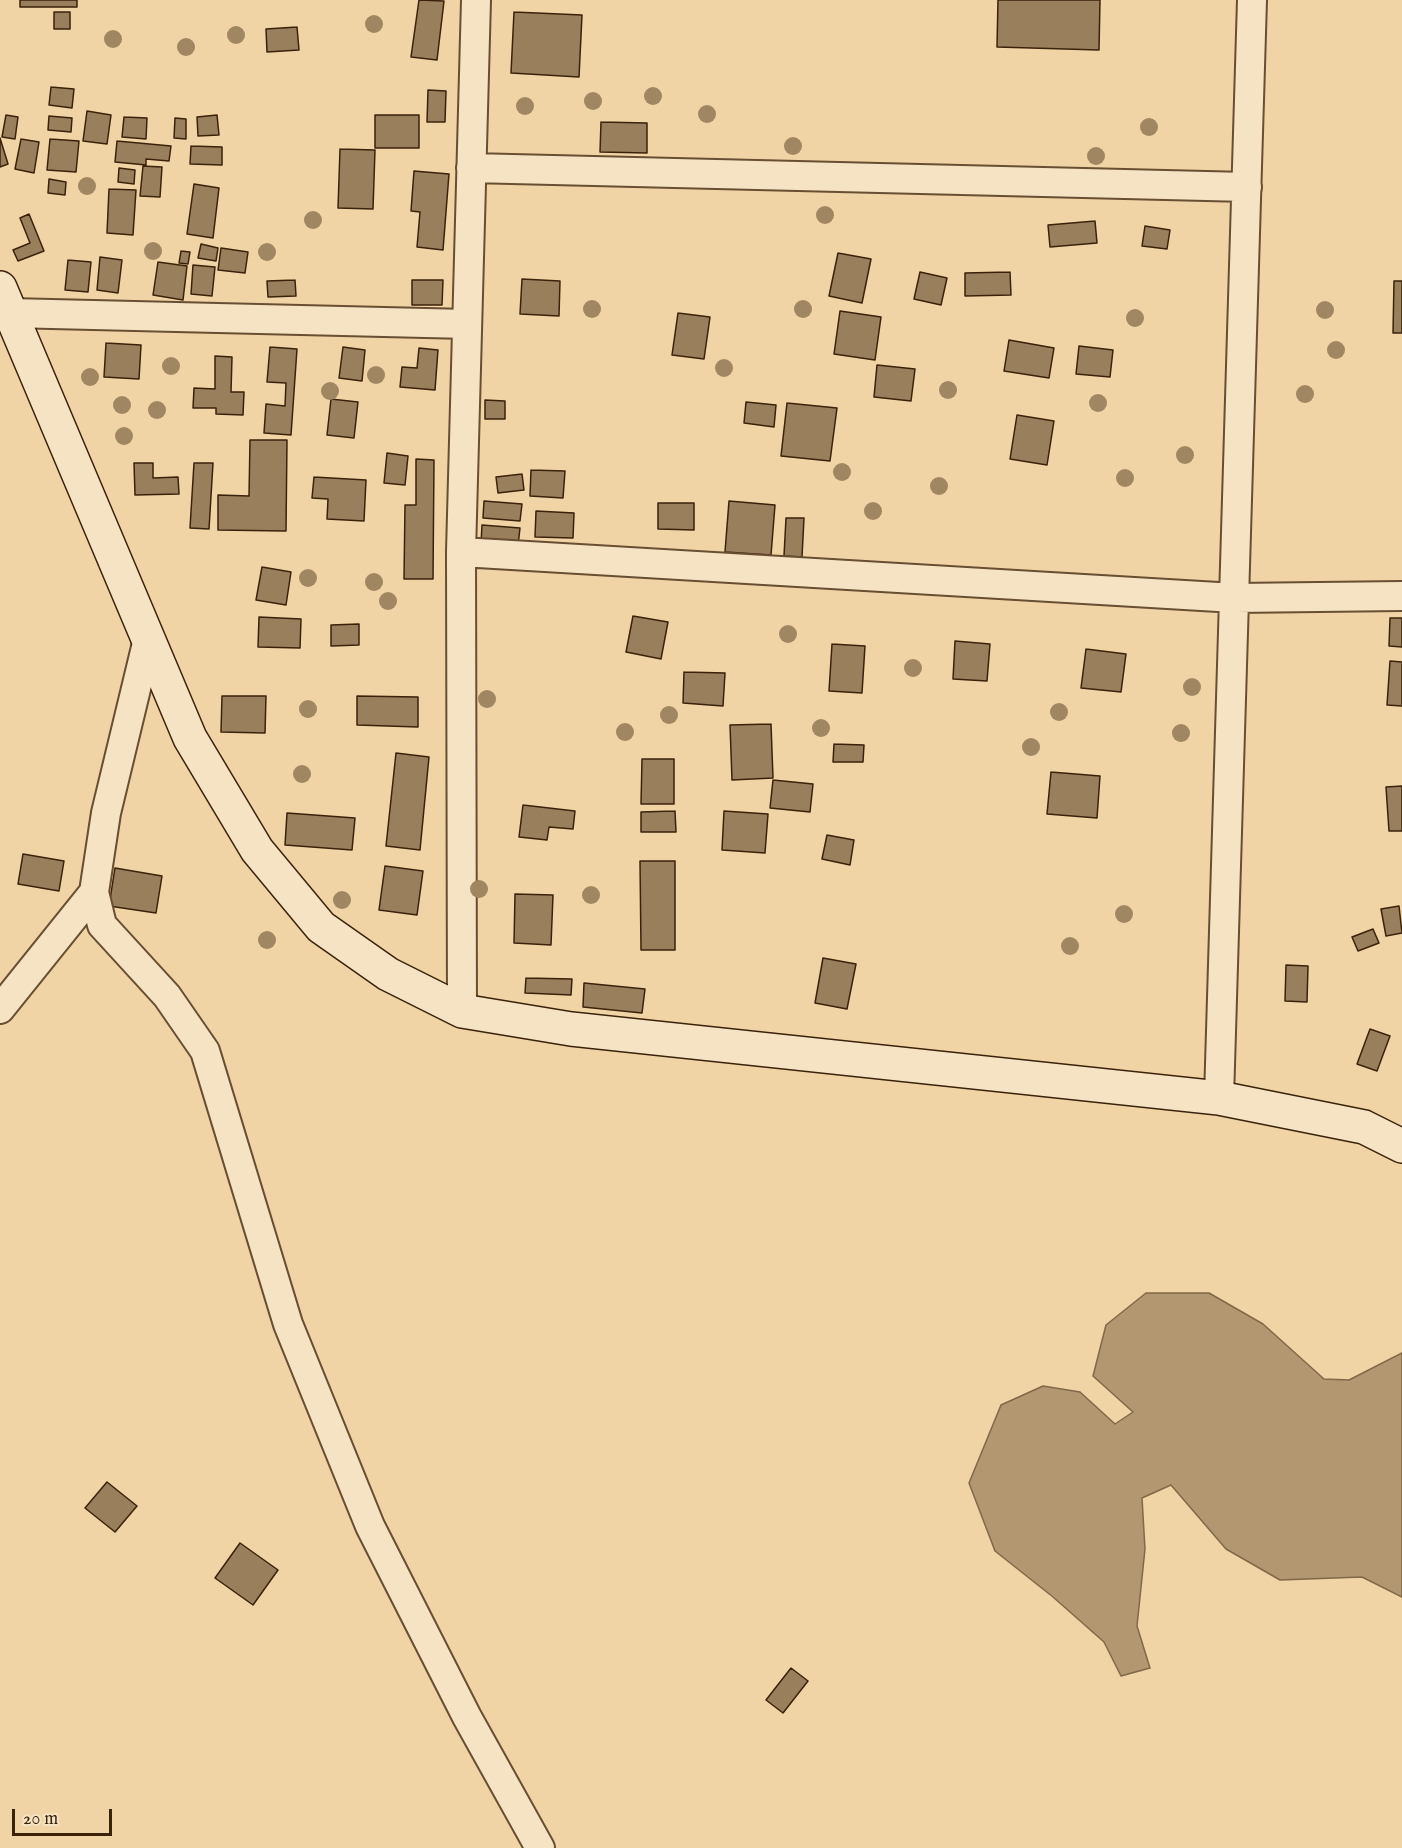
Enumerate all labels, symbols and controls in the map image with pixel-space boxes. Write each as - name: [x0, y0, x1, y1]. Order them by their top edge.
- scale bar: [15, 1797, 116, 1835]
- text: 20 m: [23, 1808, 58, 1831]

